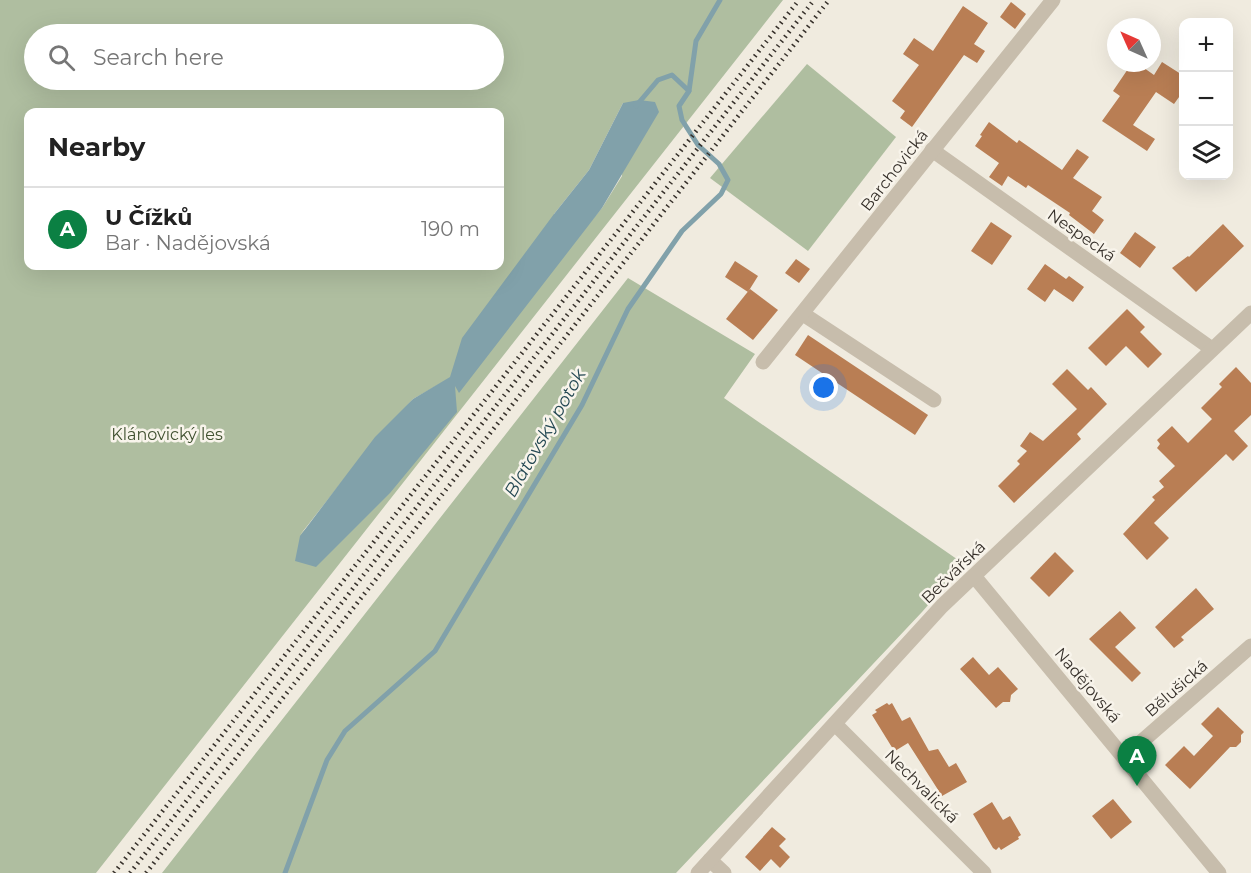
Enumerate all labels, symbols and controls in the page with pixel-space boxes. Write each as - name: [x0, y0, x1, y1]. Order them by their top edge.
- north arrow: [1107, 18, 1161, 72]
- map controls: [1179, 18, 1233, 180]
- button: +: [1179, 18, 1233, 72]
- search box: [24, 24, 504, 90]
- icon: search: [45, 41, 78, 74]
- text: Search here: [93, 44, 224, 71]
- button: −: [1179, 72, 1233, 126]
- street label: Barchovická: [857, 126, 932, 215]
- button: layers: [1179, 126, 1233, 180]
- text: Nearby: [48, 131, 145, 163]
- text: U Čížků: [105, 204, 192, 231]
- street label: Nespecká: [1044, 205, 1119, 266]
- text: A: [60, 217, 75, 241]
- text: 190 m: [421, 217, 480, 241]
- text: Bar · Nadějovská: [105, 231, 271, 255]
- water label: Blatovský potok: [499, 364, 591, 501]
- your location: [809, 373, 838, 402]
- park label: Klánovický les: [111, 425, 223, 444]
- street label: Bečvářská: [917, 537, 989, 607]
- street label: Nadějovská: [1051, 644, 1125, 727]
- street label: Bělušická: [1141, 656, 1211, 721]
- pin: A: [1118, 736, 1156, 786]
- street label: Nechvalická: [881, 746, 962, 827]

